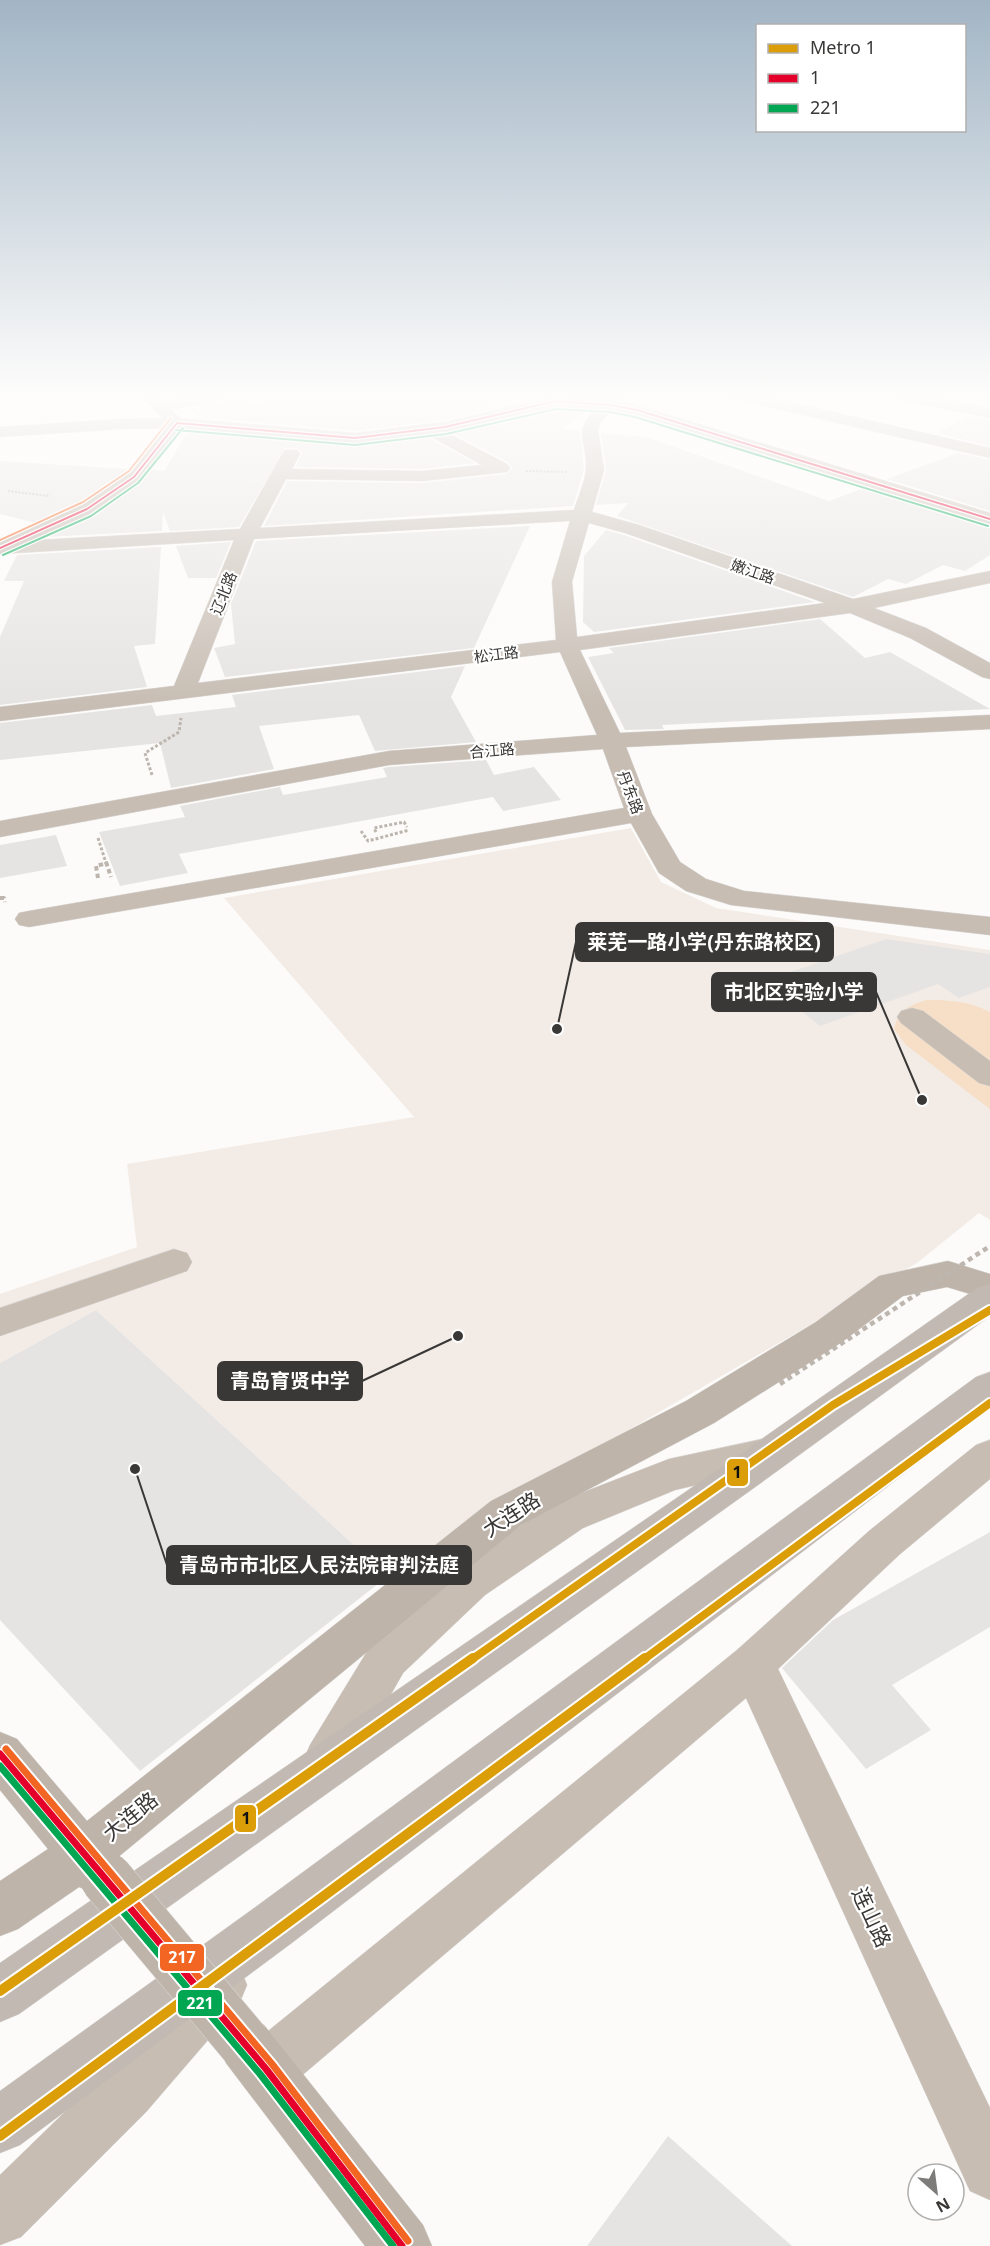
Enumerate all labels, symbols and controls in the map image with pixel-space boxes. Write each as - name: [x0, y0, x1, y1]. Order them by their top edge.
- legend: [756, 24, 966, 132]
- text: Metro 1: [810, 35, 876, 59]
- text: 1: [810, 65, 820, 89]
- text: 221: [810, 95, 841, 119]
- street label: 嫩江路: [728, 554, 778, 588]
- street label: 辽北路: [205, 568, 241, 618]
- street label: 松江路: [472, 641, 520, 667]
- street label: 合江路: [469, 738, 515, 762]
- street label: 丹东路: [614, 767, 648, 817]
- callout: 莱芜一路小学(丹东路校区): [576, 923, 833, 961]
- text: 莱芜一路小学(丹东路校区): [587, 928, 821, 955]
- callout: 市北区实验小学: [712, 973, 876, 1011]
- text: 市北区实验小学: [724, 978, 864, 1005]
- callout: 青岛育贤中学: [218, 1362, 362, 1400]
- text: 青岛育贤中学: [230, 1367, 350, 1394]
- line badge: 1: [726, 1458, 749, 1487]
- text: 1: [732, 1461, 742, 1483]
- street label: 大连路: [477, 1485, 545, 1543]
- callout: 青岛市市北区人民法院审判法庭: [167, 1546, 471, 1584]
- text: 青岛市市北区人民法院审判法庭: [179, 1551, 459, 1578]
- street label: 大连路: [97, 1785, 163, 1847]
- line badge: 1: [234, 1804, 257, 1833]
- text: 1: [241, 1807, 251, 1829]
- street label: 连山路: [846, 1883, 898, 1951]
- line badge: 217: [159, 1943, 205, 1972]
- text: 217: [168, 1946, 196, 1968]
- line badge: 221: [177, 1989, 223, 2017]
- text: 221: [186, 1992, 214, 2014]
- north arrow: [906, 2162, 966, 2222]
- text: N: [932, 2192, 954, 2218]

